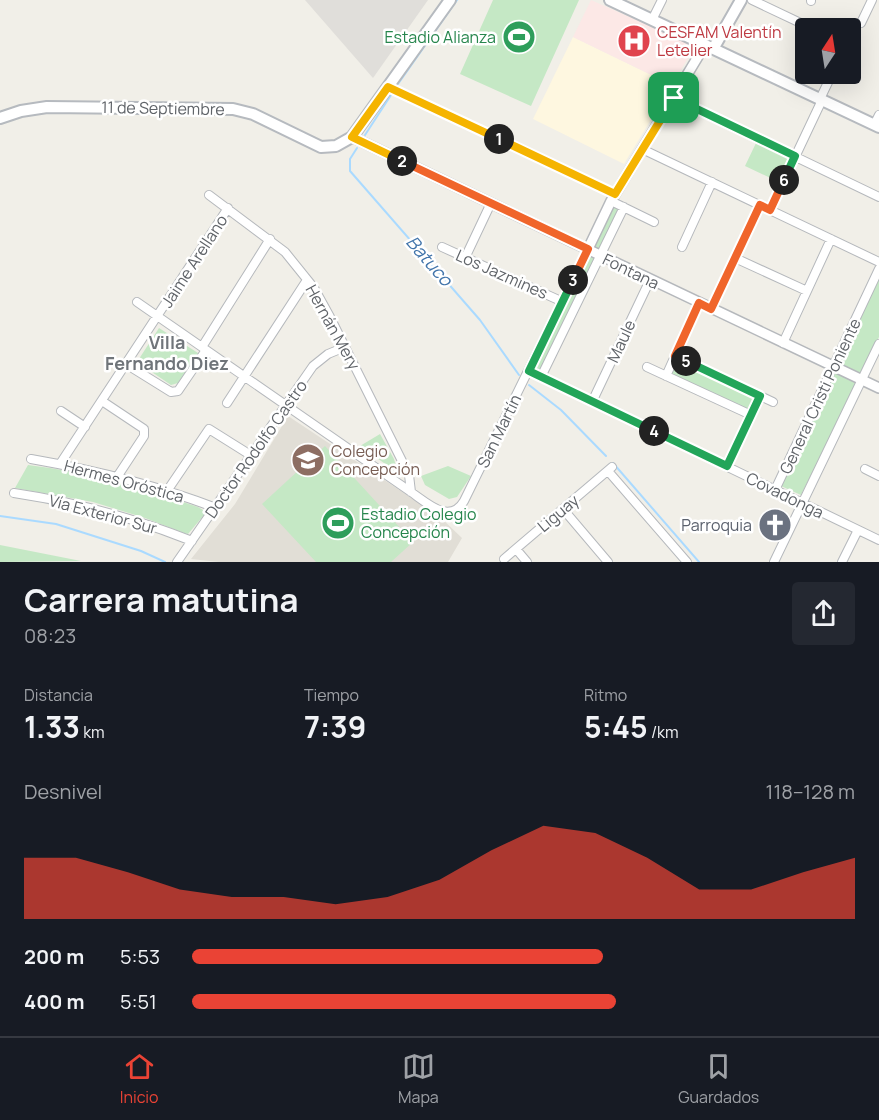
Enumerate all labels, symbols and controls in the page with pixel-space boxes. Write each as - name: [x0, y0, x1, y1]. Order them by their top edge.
- north arrow: [795, 18, 861, 84]
- map controls: [795, 18, 861, 84]
- sports icon: Estadio Alianza: [501, 19, 537, 55]
- place label: CESFAM Valentín Letelier: [657, 21, 782, 61]
- hospital icon: CESFAM Valentín Letelier: [616, 23, 652, 59]
- place label: Estadio Alianza: [384, 26, 496, 48]
- pin: [648, 72, 699, 123]
- icon: arrive: [657, 81, 690, 114]
- street label: 11 de Septiembre: [101, 96, 225, 120]
- pin: 1: [484, 124, 514, 154]
- text: 1: [495, 128, 503, 150]
- pin: 2: [387, 146, 417, 176]
- text: 2: [397, 150, 407, 172]
- pin: 6: [769, 165, 799, 195]
- text: 6: [779, 169, 789, 191]
- street label: Jaime Arellano: [156, 210, 232, 312]
- water label: Batuco: [401, 230, 459, 292]
- street label: Los Jazmines: [453, 244, 551, 304]
- street label: Fontana: [599, 248, 663, 294]
- pin: 3: [558, 265, 588, 295]
- text: 3: [568, 269, 578, 291]
- street label: Hernán Mery: [301, 281, 366, 374]
- street label: General Cristi Poniente: [774, 315, 866, 477]
- street label: Maule: [602, 316, 640, 366]
- district label: Villa Fernando Diez: [105, 330, 229, 375]
- pin: 5: [671, 346, 701, 376]
- text: 5: [681, 350, 691, 372]
- street label: Doctor Rodolfo Castro: [200, 376, 312, 522]
- street label: San Martín: [472, 391, 526, 471]
- pin: 4: [639, 416, 669, 446]
- text: 4: [649, 420, 659, 442]
- place label: Colegio Concepción: [331, 440, 420, 480]
- school or university icon: Colegio Concepción: [290, 442, 326, 478]
- street label: Hermes Oróstica: [62, 454, 186, 508]
- street label: Covadonga: [742, 467, 828, 523]
- street label: Vía Exterior Sur: [46, 489, 160, 539]
- street label: Liguay: [533, 489, 584, 537]
- place label: Estadio Colegio Concepción: [361, 503, 476, 543]
- sports icon: Estadio Colegio Concepción: [320, 505, 356, 541]
- church icon: Parroquia: [757, 507, 793, 543]
- place label: Parroquia: [681, 514, 752, 536]
- text: Carrera matutina: [24, 577, 298, 622]
- button: share: [792, 582, 855, 645]
- text: 08:23: [24, 622, 76, 649]
- text: Distancia: [24, 684, 93, 706]
- text: Tiempo: [304, 684, 359, 706]
- text: Ritmo: [584, 684, 627, 706]
- text: 1.33: [24, 706, 80, 747]
- text: 7:39: [304, 706, 366, 747]
- text: 5:45: [584, 706, 648, 747]
- text: km: [80, 721, 105, 743]
- text: /km: [648, 721, 679, 743]
- text: Desnivel: [24, 778, 102, 805]
- text: 118–128 m: [766, 778, 855, 805]
- text: 200 m: [24, 943, 84, 970]
- text: 5:53: [120, 943, 160, 970]
- text: 400 m: [24, 988, 84, 1015]
- text: 5:51: [120, 988, 157, 1015]
- tab: Inicio: [120, 1050, 159, 1108]
- tab: Mapa: [398, 1050, 439, 1108]
- tab: Guardados: [678, 1050, 759, 1108]

